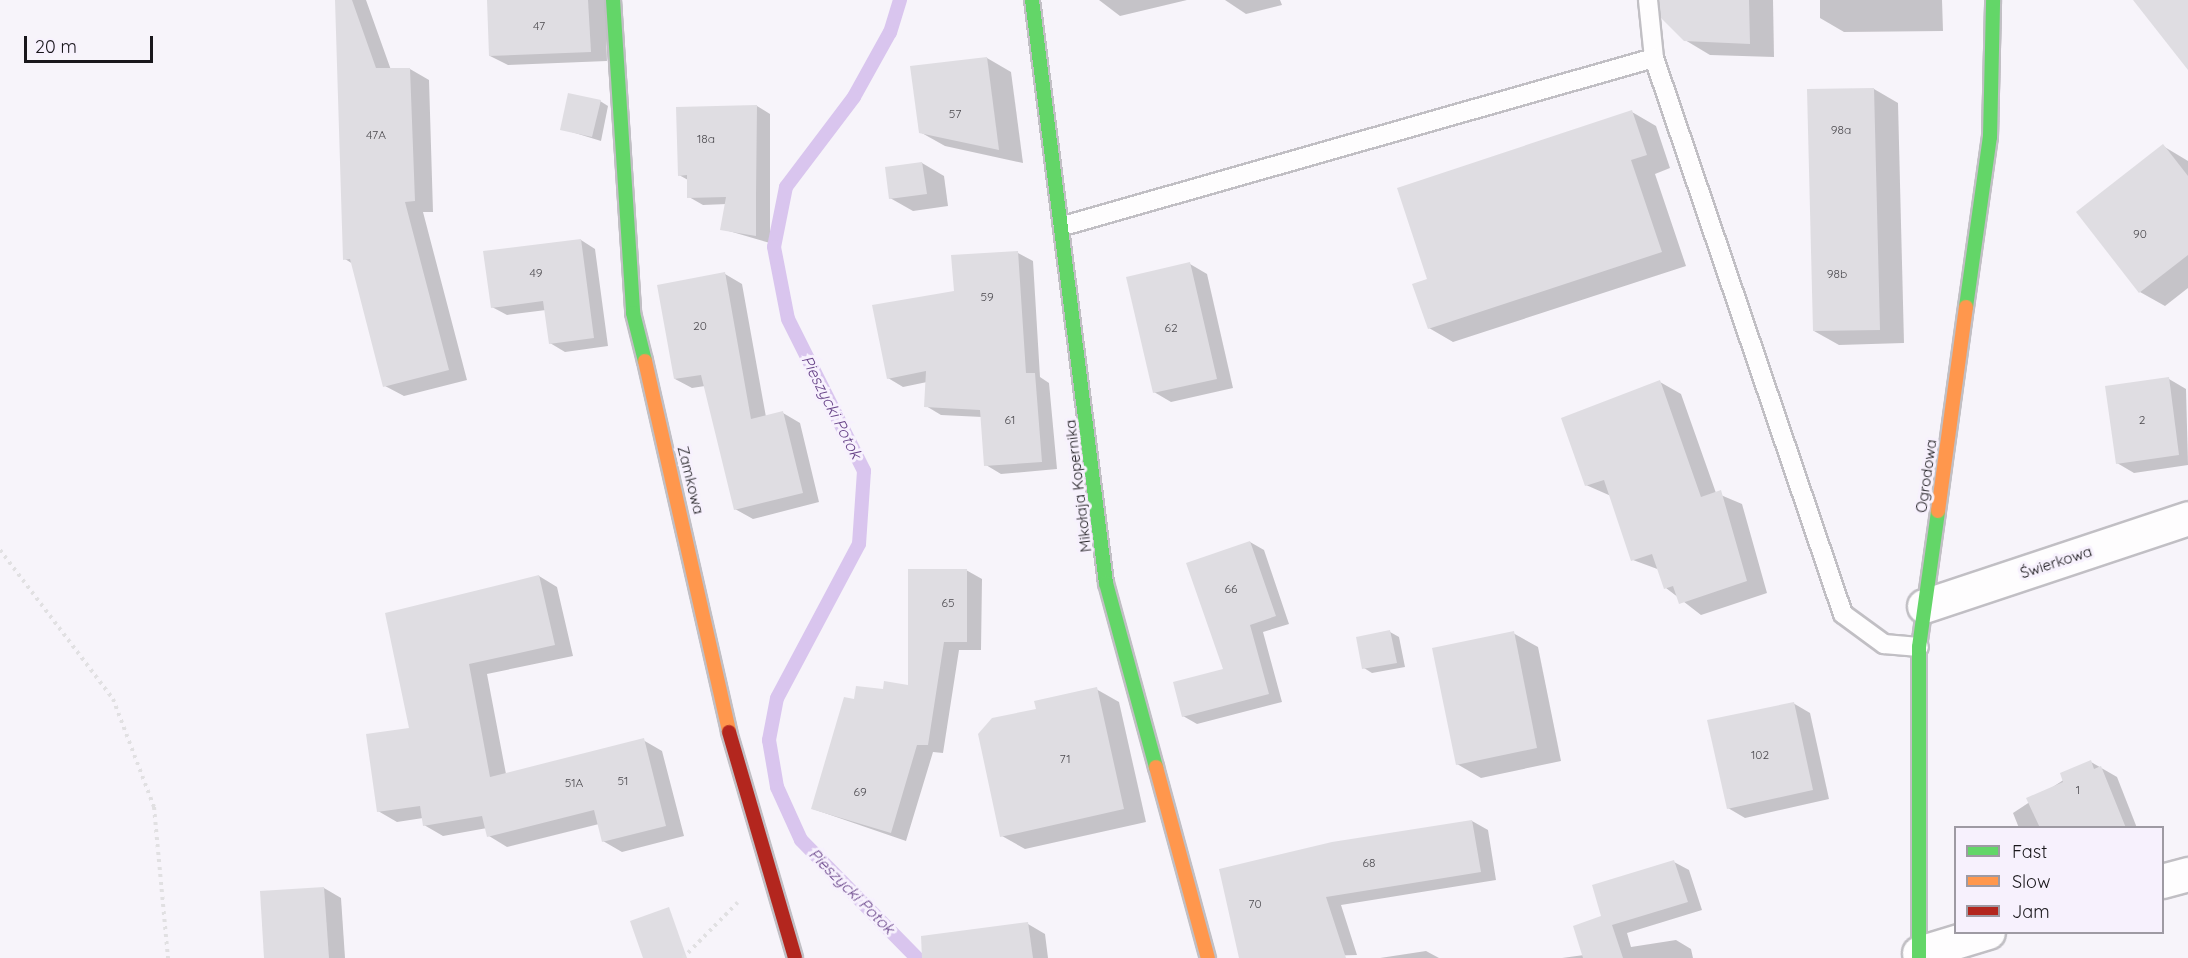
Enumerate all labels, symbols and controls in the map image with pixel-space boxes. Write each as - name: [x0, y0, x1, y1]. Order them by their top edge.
- house number: 47: [533, 19, 545, 33]
- scale bar: [27, 24, 156, 62]
- text: 20 m: [35, 35, 77, 58]
- house number: 57: [949, 107, 961, 121]
- house number: 98a: [1831, 123, 1851, 137]
- house number: 47A: [366, 128, 386, 142]
- house number: 18a: [697, 132, 715, 146]
- house number: 90: [2133, 227, 2147, 241]
- house number: 49: [530, 266, 542, 280]
- house number: 98b: [1827, 267, 1847, 281]
- house number: 59: [980, 290, 994, 304]
- house number: 20: [693, 319, 707, 333]
- house number: 62: [1164, 321, 1178, 335]
- water label: Pieszycki Potok: [798, 352, 866, 462]
- house number: 61: [1005, 413, 1015, 427]
- house number: 2: [2139, 413, 2145, 427]
- street label: Mikołaja Kopernika: [1061, 419, 1095, 553]
- street label: Ogrodowa: [1912, 438, 1940, 514]
- street label: Zamkowa: [674, 444, 708, 516]
- street label: Świerkowa: [2018, 542, 2094, 582]
- house number: 66: [1225, 582, 1237, 596]
- house number: 65: [942, 596, 954, 610]
- house number: 102: [1751, 748, 1769, 762]
- house number: 71: [1059, 752, 1071, 766]
- house number: 51: [618, 774, 628, 788]
- house number: 51A: [565, 776, 583, 790]
- house number: 1: [2076, 783, 2080, 797]
- house number: 69: [853, 785, 867, 799]
- legend: [1954, 826, 2164, 934]
- text: Fast: [2012, 840, 2047, 863]
- water label: Pieszycki Potok: [805, 844, 899, 938]
- house number: 68: [1363, 856, 1375, 870]
- text: Slow: [2012, 870, 2050, 893]
- house number: 70: [1248, 897, 1262, 911]
- text: Jam: [2012, 900, 2050, 923]

